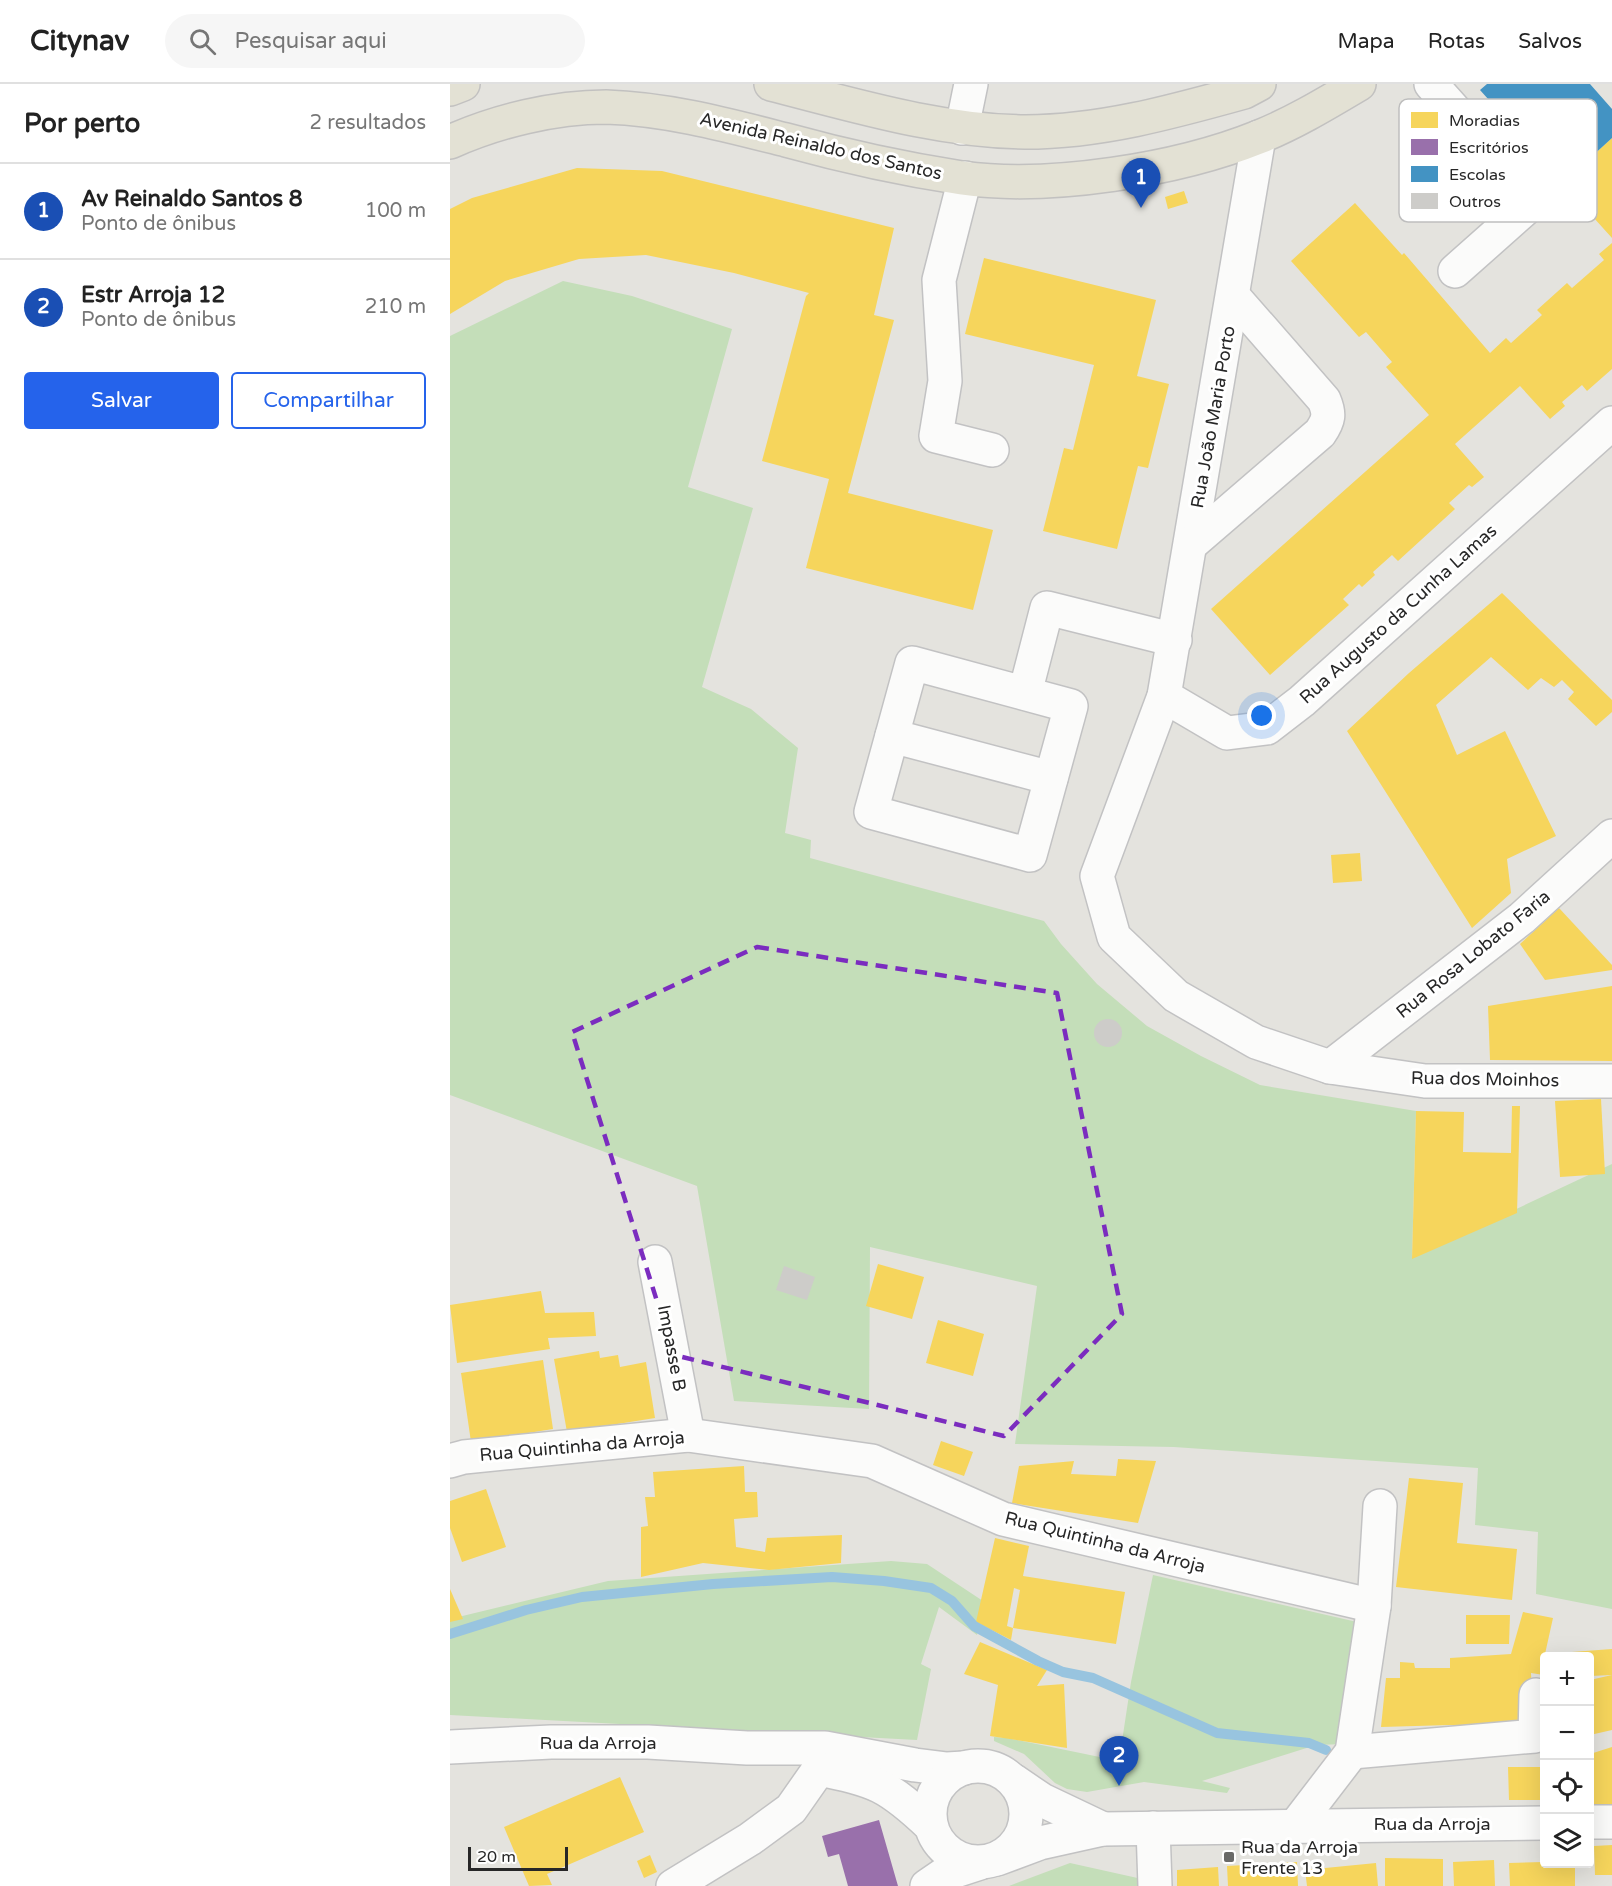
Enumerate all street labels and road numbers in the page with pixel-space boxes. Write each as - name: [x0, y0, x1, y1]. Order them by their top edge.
- street label: Avenida Reinaldo dos Santos: [698, 107, 944, 185]
- street label: Rua João Maria Porto: [1186, 324, 1240, 510]
- street label: Rua Augusto da Cunha Lamas: [1295, 520, 1501, 708]
- street label: Rua Rosa Lobato Faria: [1392, 885, 1554, 1023]
- street label: Rua dos Moinhos: [1411, 1067, 1559, 1091]
- street label: Impasse B: [653, 1303, 691, 1393]
- street label: Rua Quintinha da Arroja: [478, 1426, 686, 1466]
- street label: Rua Quintinha da Arroja: [1002, 1506, 1208, 1578]
- street label: Rua da Arroja: [539, 1732, 657, 1754]
- street label: Rua da Arroja: [1373, 1813, 1491, 1835]

